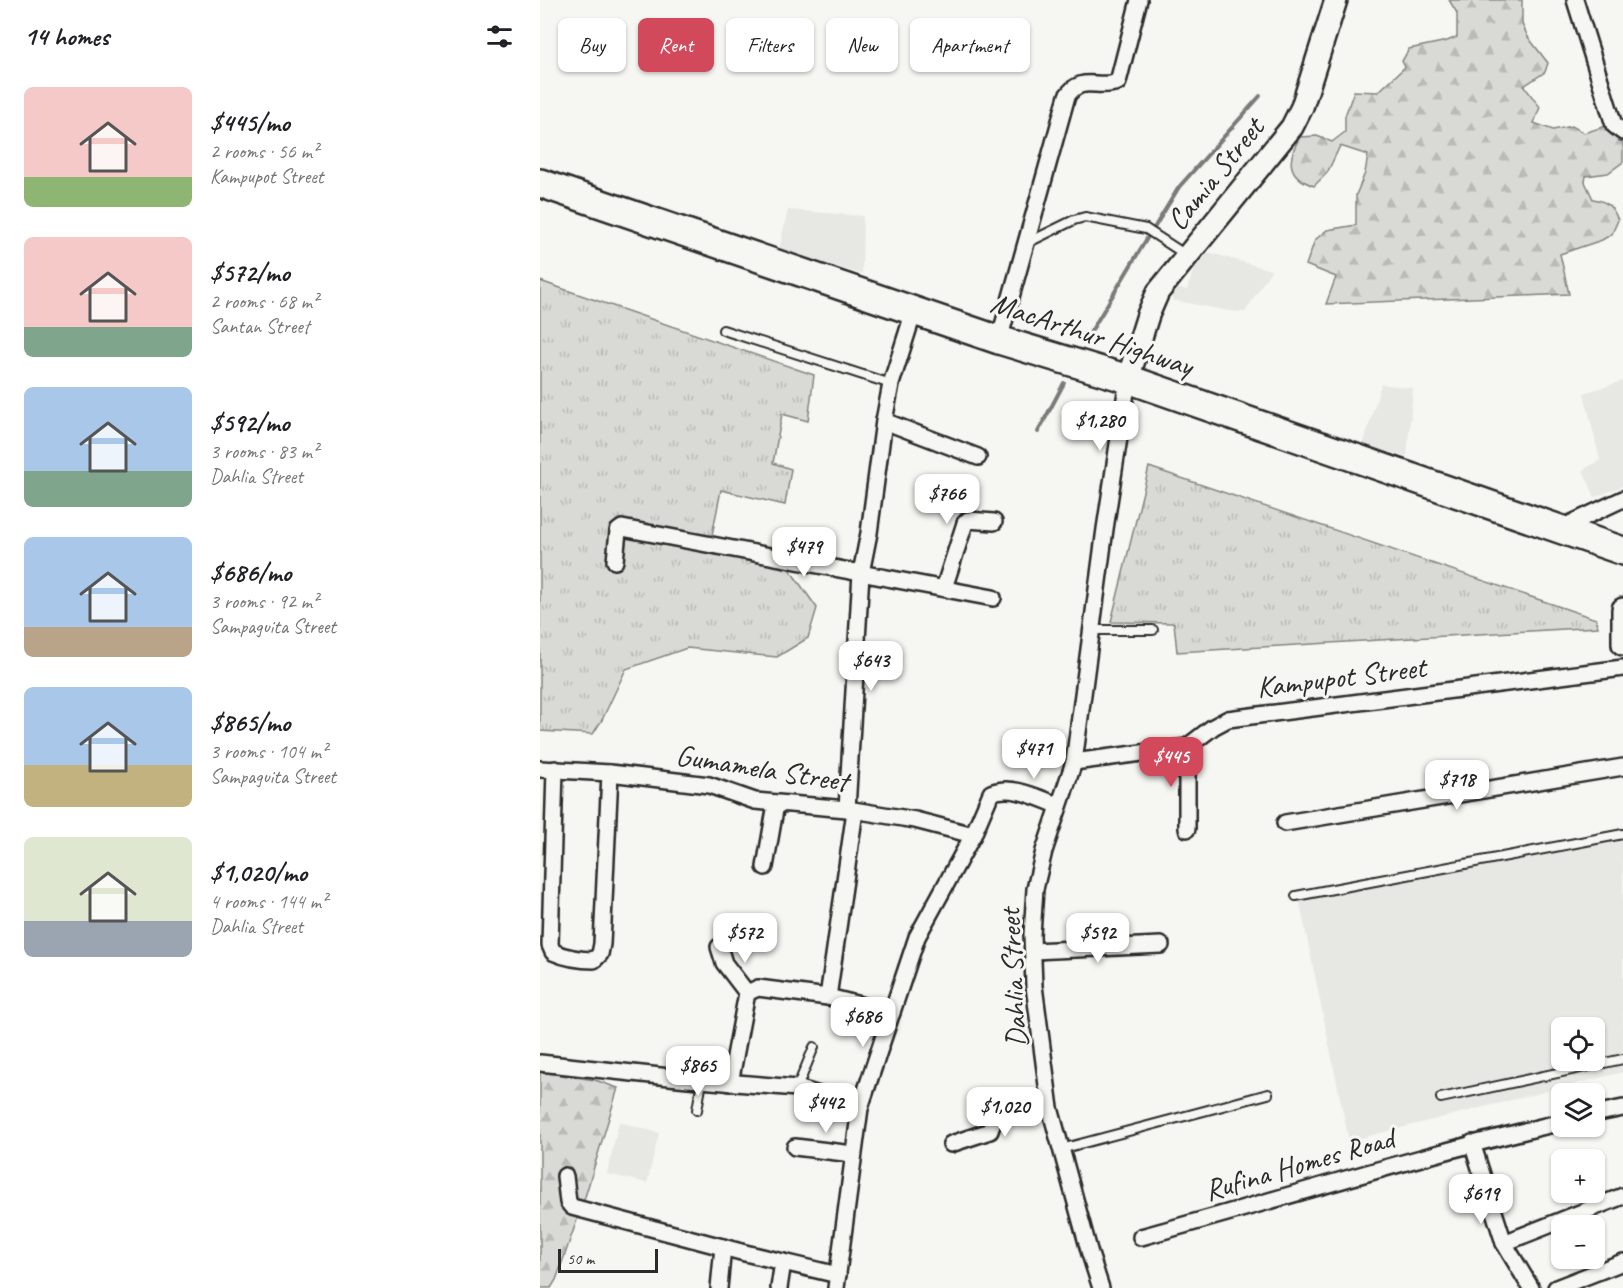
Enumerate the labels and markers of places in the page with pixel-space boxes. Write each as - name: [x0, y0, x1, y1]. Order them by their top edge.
- pin: $1,280: [1051, 401, 1149, 452]
- pin: $766: [911, 474, 983, 525]
- pin: $479: [768, 527, 840, 578]
- pin: $643: [835, 641, 907, 692]
- pin: $471: [998, 729, 1070, 780]
- pin: $445: [1135, 737, 1207, 788]
- pin: $718: [1421, 760, 1493, 811]
- pin: $572: [709, 913, 781, 964]
- pin: $592: [1062, 913, 1134, 964]
- pin: $686: [827, 997, 899, 1048]
- pin: $865: [662, 1046, 734, 1097]
- pin: $442: [790, 1083, 862, 1134]
- pin: $1,020: [956, 1087, 1054, 1138]
- pin: $619: [1445, 1174, 1517, 1225]

